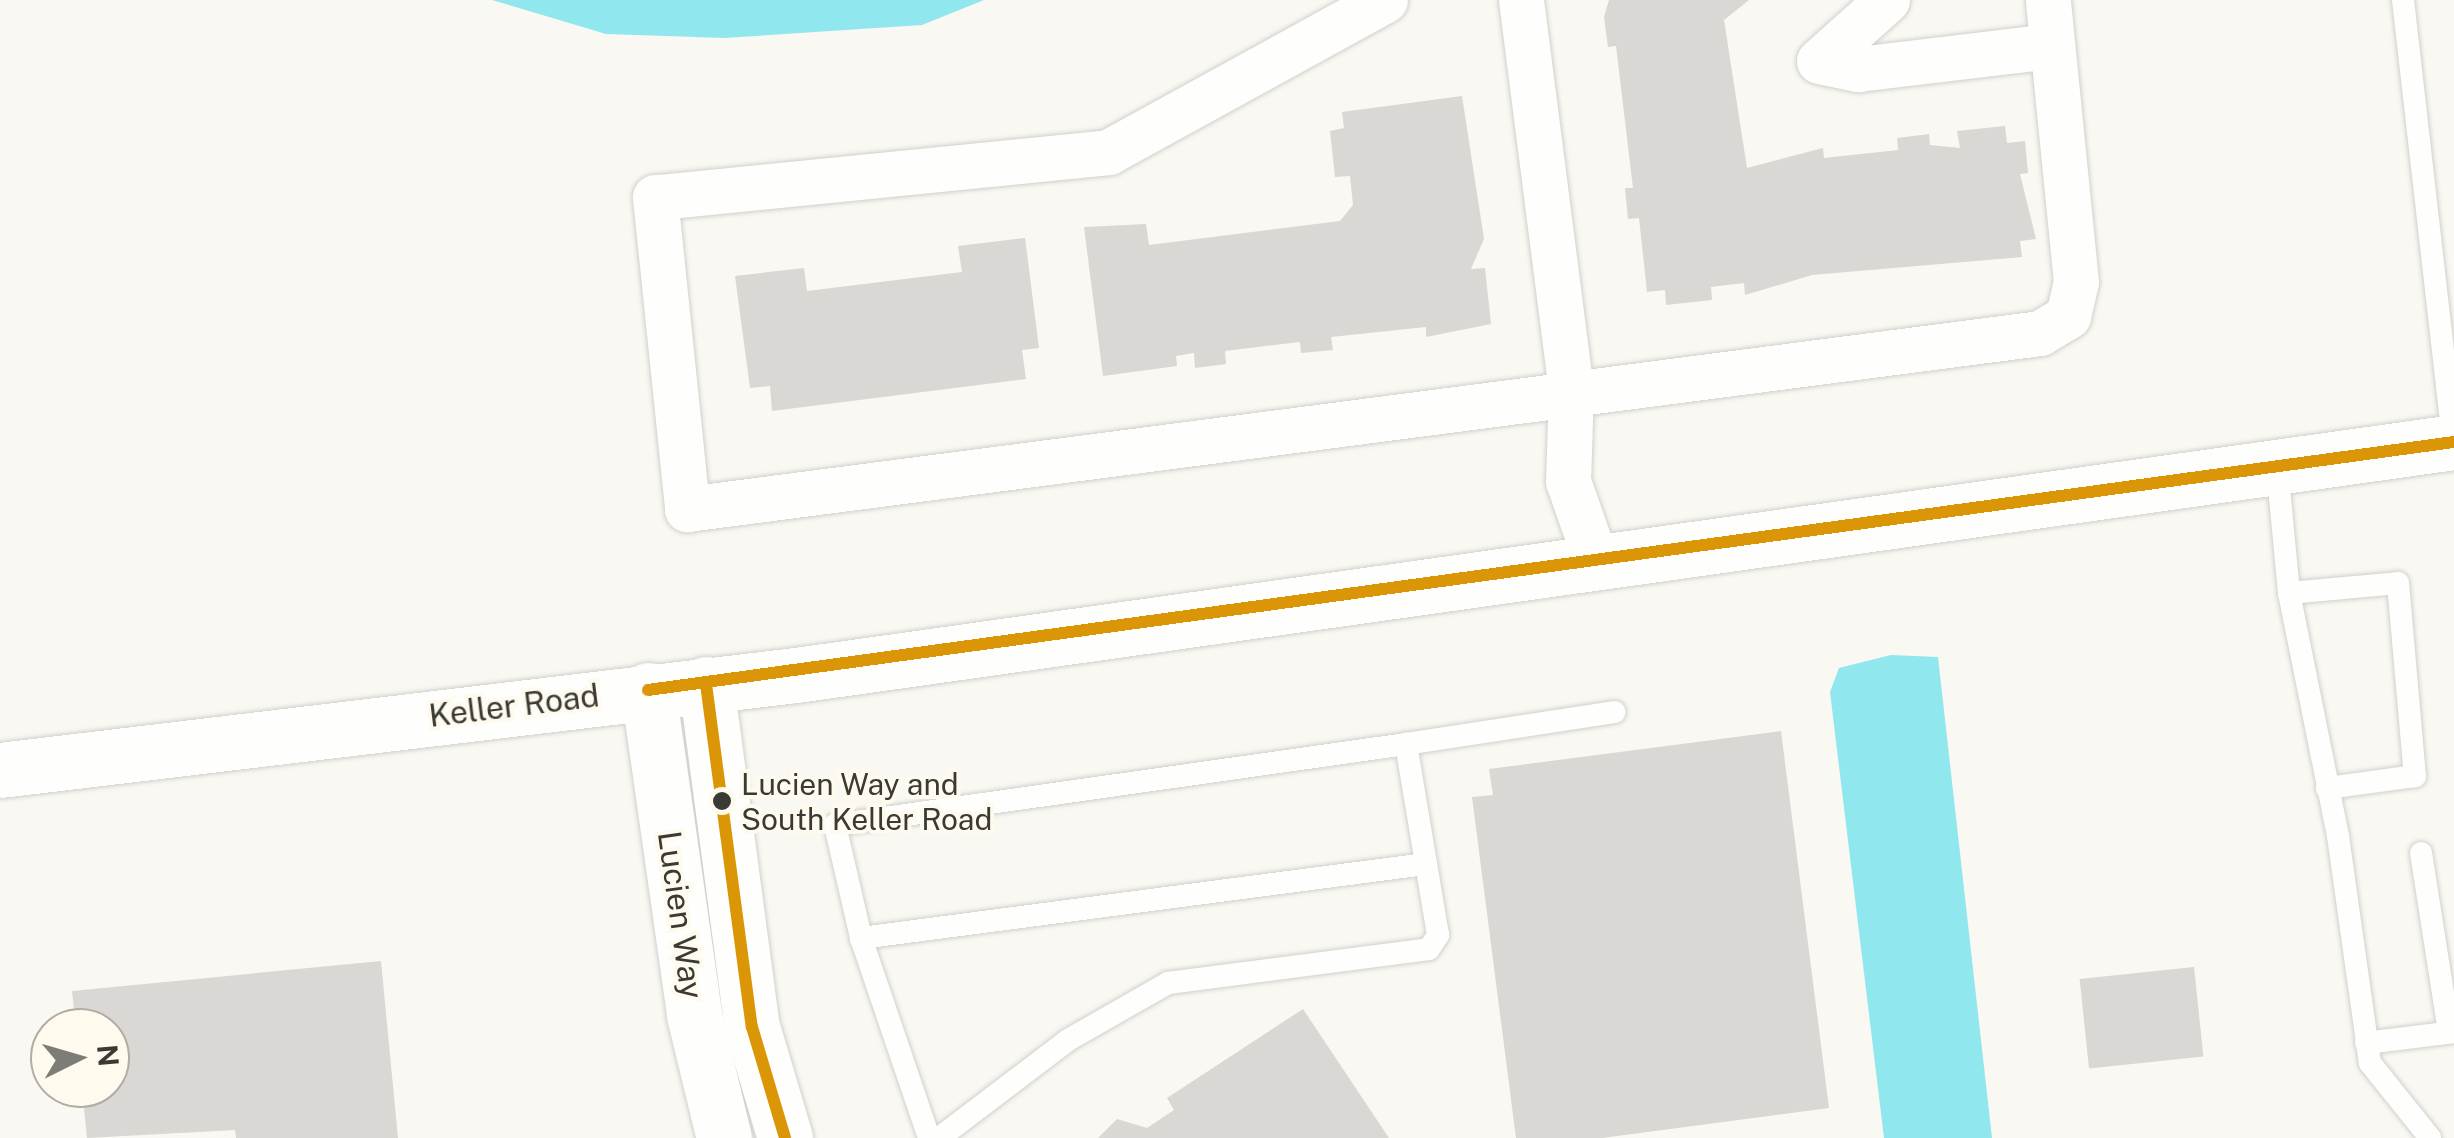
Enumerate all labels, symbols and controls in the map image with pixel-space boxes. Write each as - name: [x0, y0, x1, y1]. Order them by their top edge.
- street label: Keller Road: [427, 677, 601, 735]
- place label: Lucien Way and South Keller Road: [741, 766, 992, 836]
- marker: Lucien Way and South Keller Road: [712, 791, 732, 811]
- street label: Lucien Way: [649, 828, 711, 1002]
- north arrow: [30, 1008, 130, 1108]
- text: N: [91, 1043, 126, 1068]

